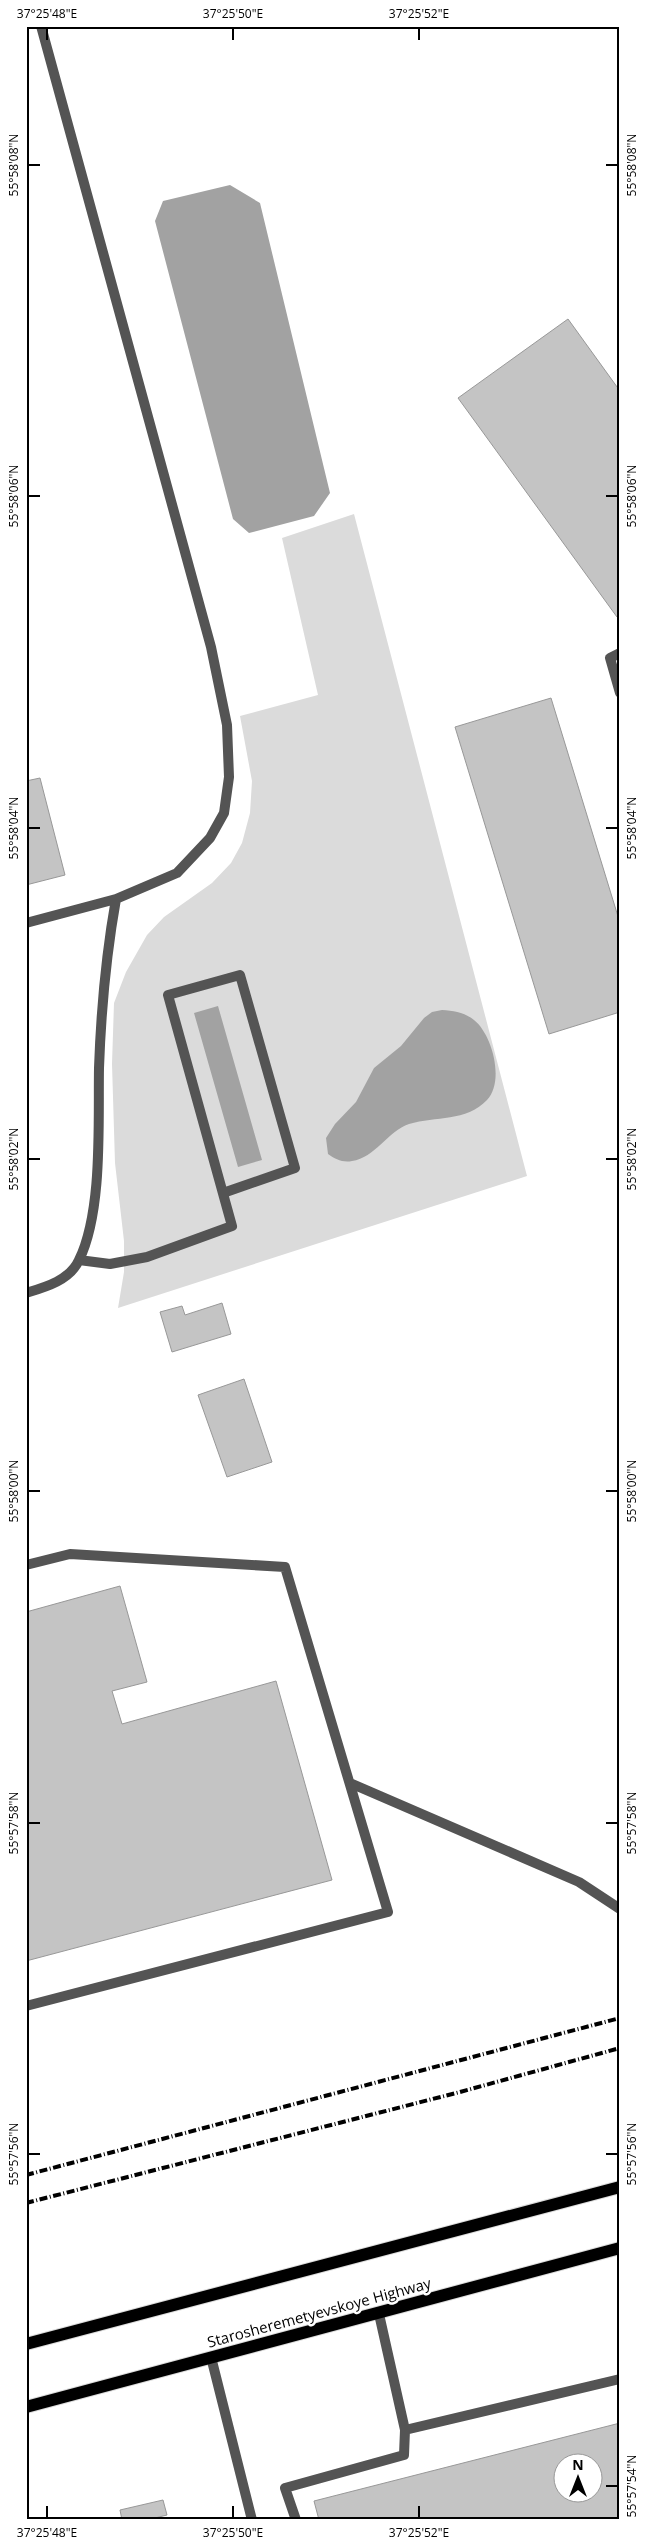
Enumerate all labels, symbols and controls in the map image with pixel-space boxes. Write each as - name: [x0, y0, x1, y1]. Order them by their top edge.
- text: 37°25'48"E: [17, 5, 77, 22]
- text: 37°25'50"E: [203, 5, 263, 22]
- text: 37°25'52"E: [389, 5, 449, 22]
- text: 55°58'08"N: [5, 134, 22, 196]
- text: 55°58'08"N: [623, 134, 640, 196]
- text: 55°58'06"N: [5, 465, 22, 527]
- text: 55°58'06"N: [623, 465, 640, 527]
- text: 55°58'04"N: [5, 797, 22, 859]
- text: 55°58'04"N: [623, 797, 640, 859]
- text: 55°58'02"N: [5, 1128, 22, 1190]
- text: 55°58'02"N: [623, 1128, 640, 1190]
- text: 55°58'00"N: [5, 1460, 22, 1522]
- text: 55°58'00"N: [623, 1460, 640, 1522]
- text: 55°57'58"N: [5, 1792, 22, 1854]
- text: 55°57'58"N: [623, 1792, 640, 1854]
- text: 55°57'56"N: [5, 2123, 22, 2185]
- text: 55°57'56"N: [623, 2123, 640, 2185]
- street label: Starosheremetyevskoye Highway: [205, 2272, 434, 2352]
- north arrow: [554, 2454, 604, 2504]
- text: N: [572, 2455, 584, 2474]
- text: 55°57'54"N: [623, 2455, 640, 2517]
- text: 37°25'48"E: [17, 2524, 77, 2541]
- text: 37°25'50"E: [203, 2524, 263, 2541]
- text: 37°25'52"E: [389, 2524, 449, 2541]

